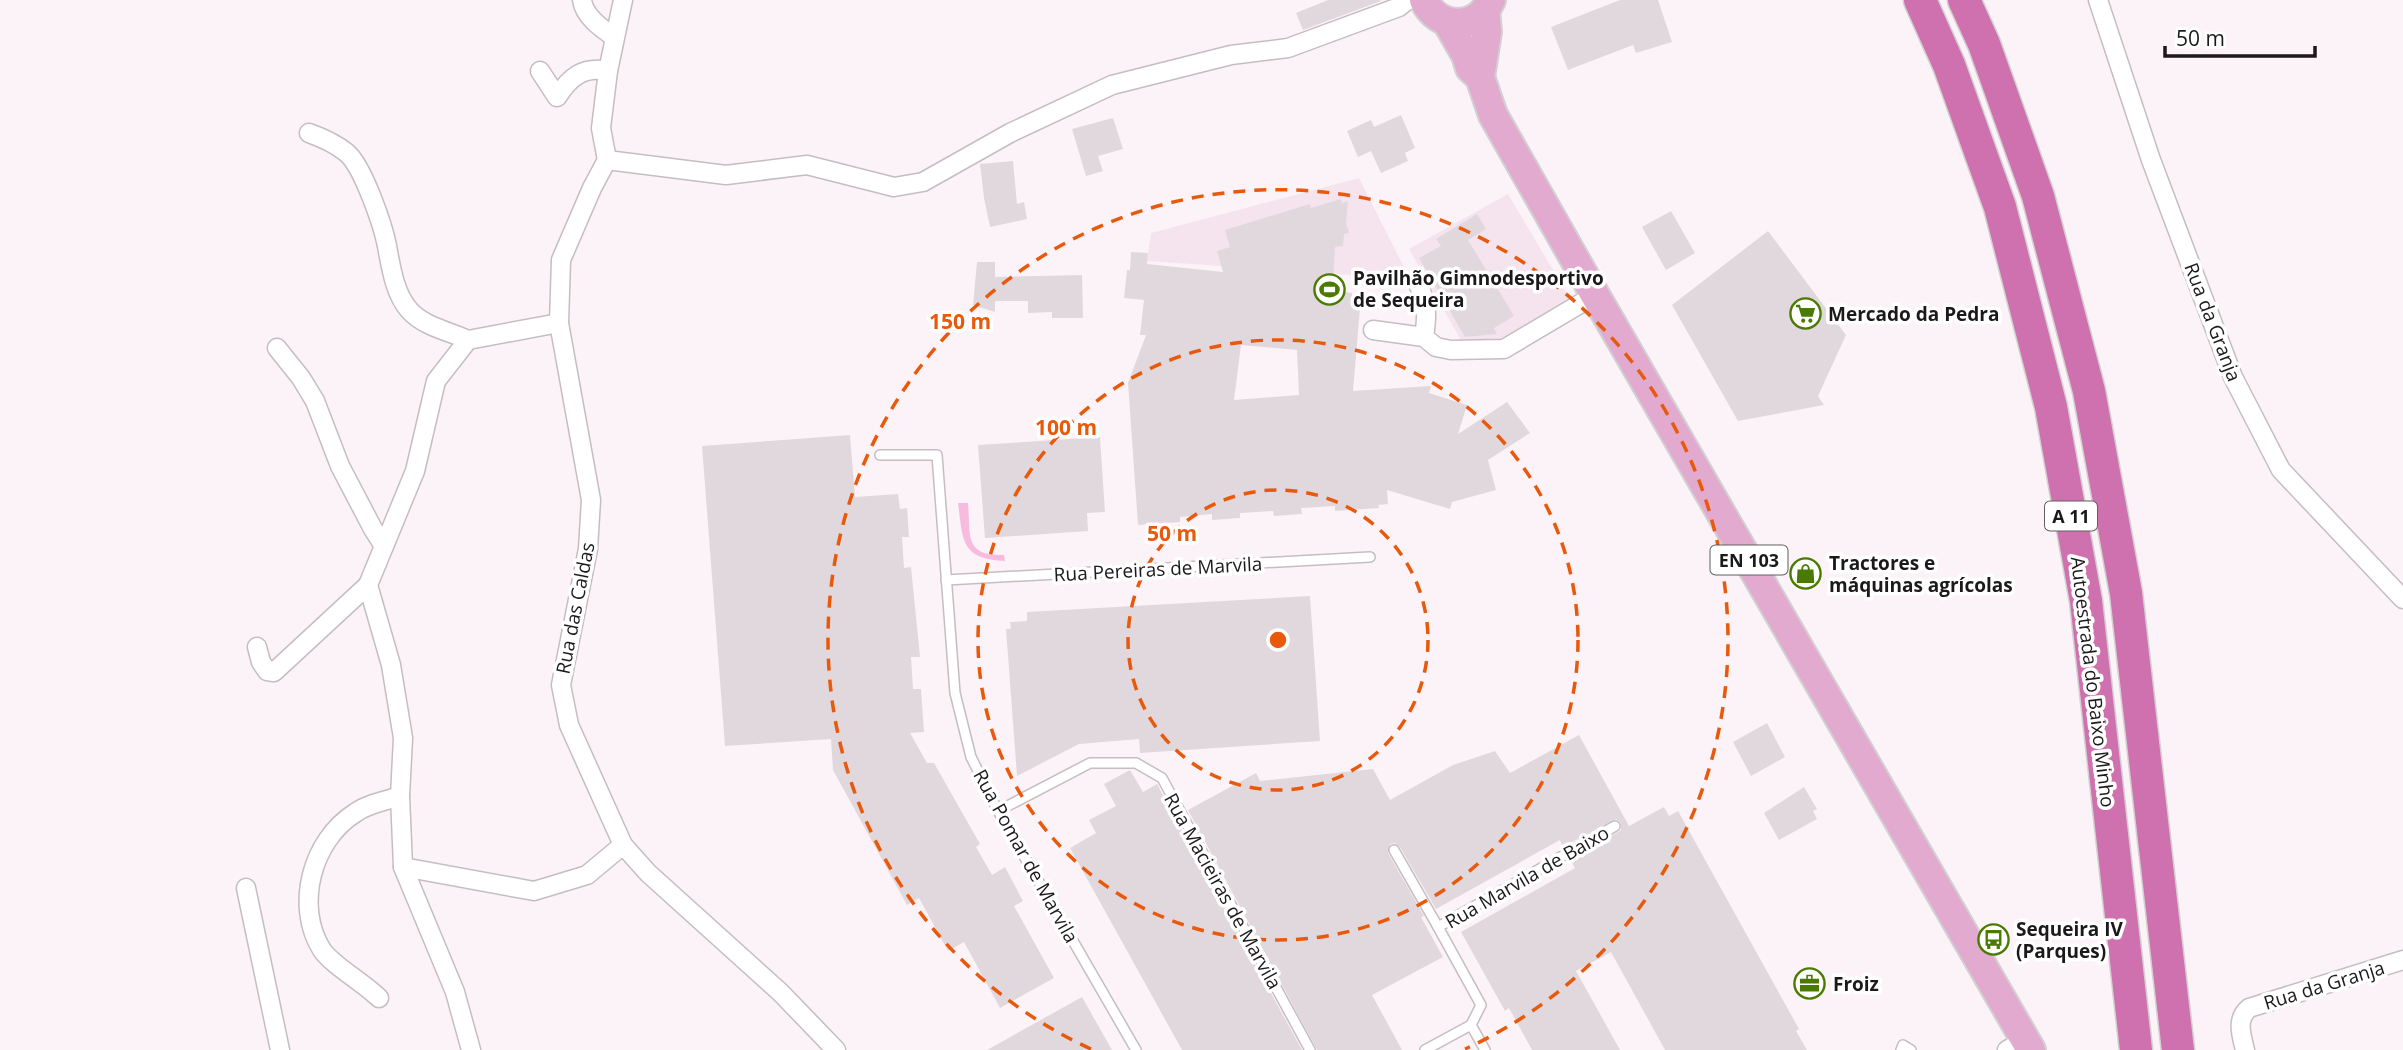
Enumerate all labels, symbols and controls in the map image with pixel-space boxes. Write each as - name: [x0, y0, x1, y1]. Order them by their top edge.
- scale bar: [2165, 14, 2316, 58]
- text: 50 m: [2176, 24, 2225, 52]
- street label: Rua da Granja: [2178, 259, 2248, 385]
- place label: Pavilhão Gimnodesportivo de Sequeira: [1353, 265, 1604, 313]
- sports icon: Pavilhão Gimnodesportivo de Sequeira: [1313, 272, 1347, 306]
- supermarket icon: Mercado da Pedra: [1788, 297, 1822, 331]
- place label: Mercado da Pedra: [1828, 301, 1999, 327]
- text: 150 m: [929, 307, 991, 335]
- text: 100 m: [1035, 413, 1097, 441]
- road number: A 11: [2045, 502, 2097, 530]
- text: 50 m: [1147, 519, 1197, 547]
- street label: Rua das Caldas: [549, 540, 601, 676]
- road number: EN 103: [1710, 546, 1788, 574]
- place label: Tractores e máquinas agrícolas: [1829, 550, 2013, 598]
- street label: Rua Pereiras de Marvila: [1053, 551, 1263, 587]
- street label: Autoestrada do Baixo Minho: [2065, 555, 2121, 809]
- shop icon: Tractores e máquinas agrícolas: [1789, 557, 1823, 591]
- centre of rings: [1266, 628, 1290, 652]
- street label: Rua Pomar de Marvila: [967, 764, 1085, 948]
- street label: Rua Macieiras de Marvila: [1158, 788, 1288, 994]
- street label: Rua Marvila de Baixo: [1440, 819, 1614, 935]
- place label: Sequeira IV (Parques): [2016, 916, 2124, 964]
- bus stop icon: Sequeira IV (Parques): [1976, 923, 2010, 957]
- street label: Rua da Granja: [2260, 954, 2388, 1016]
- office icon: Froiz: [1793, 967, 1827, 1001]
- place label: Froiz: [1833, 971, 1879, 997]

